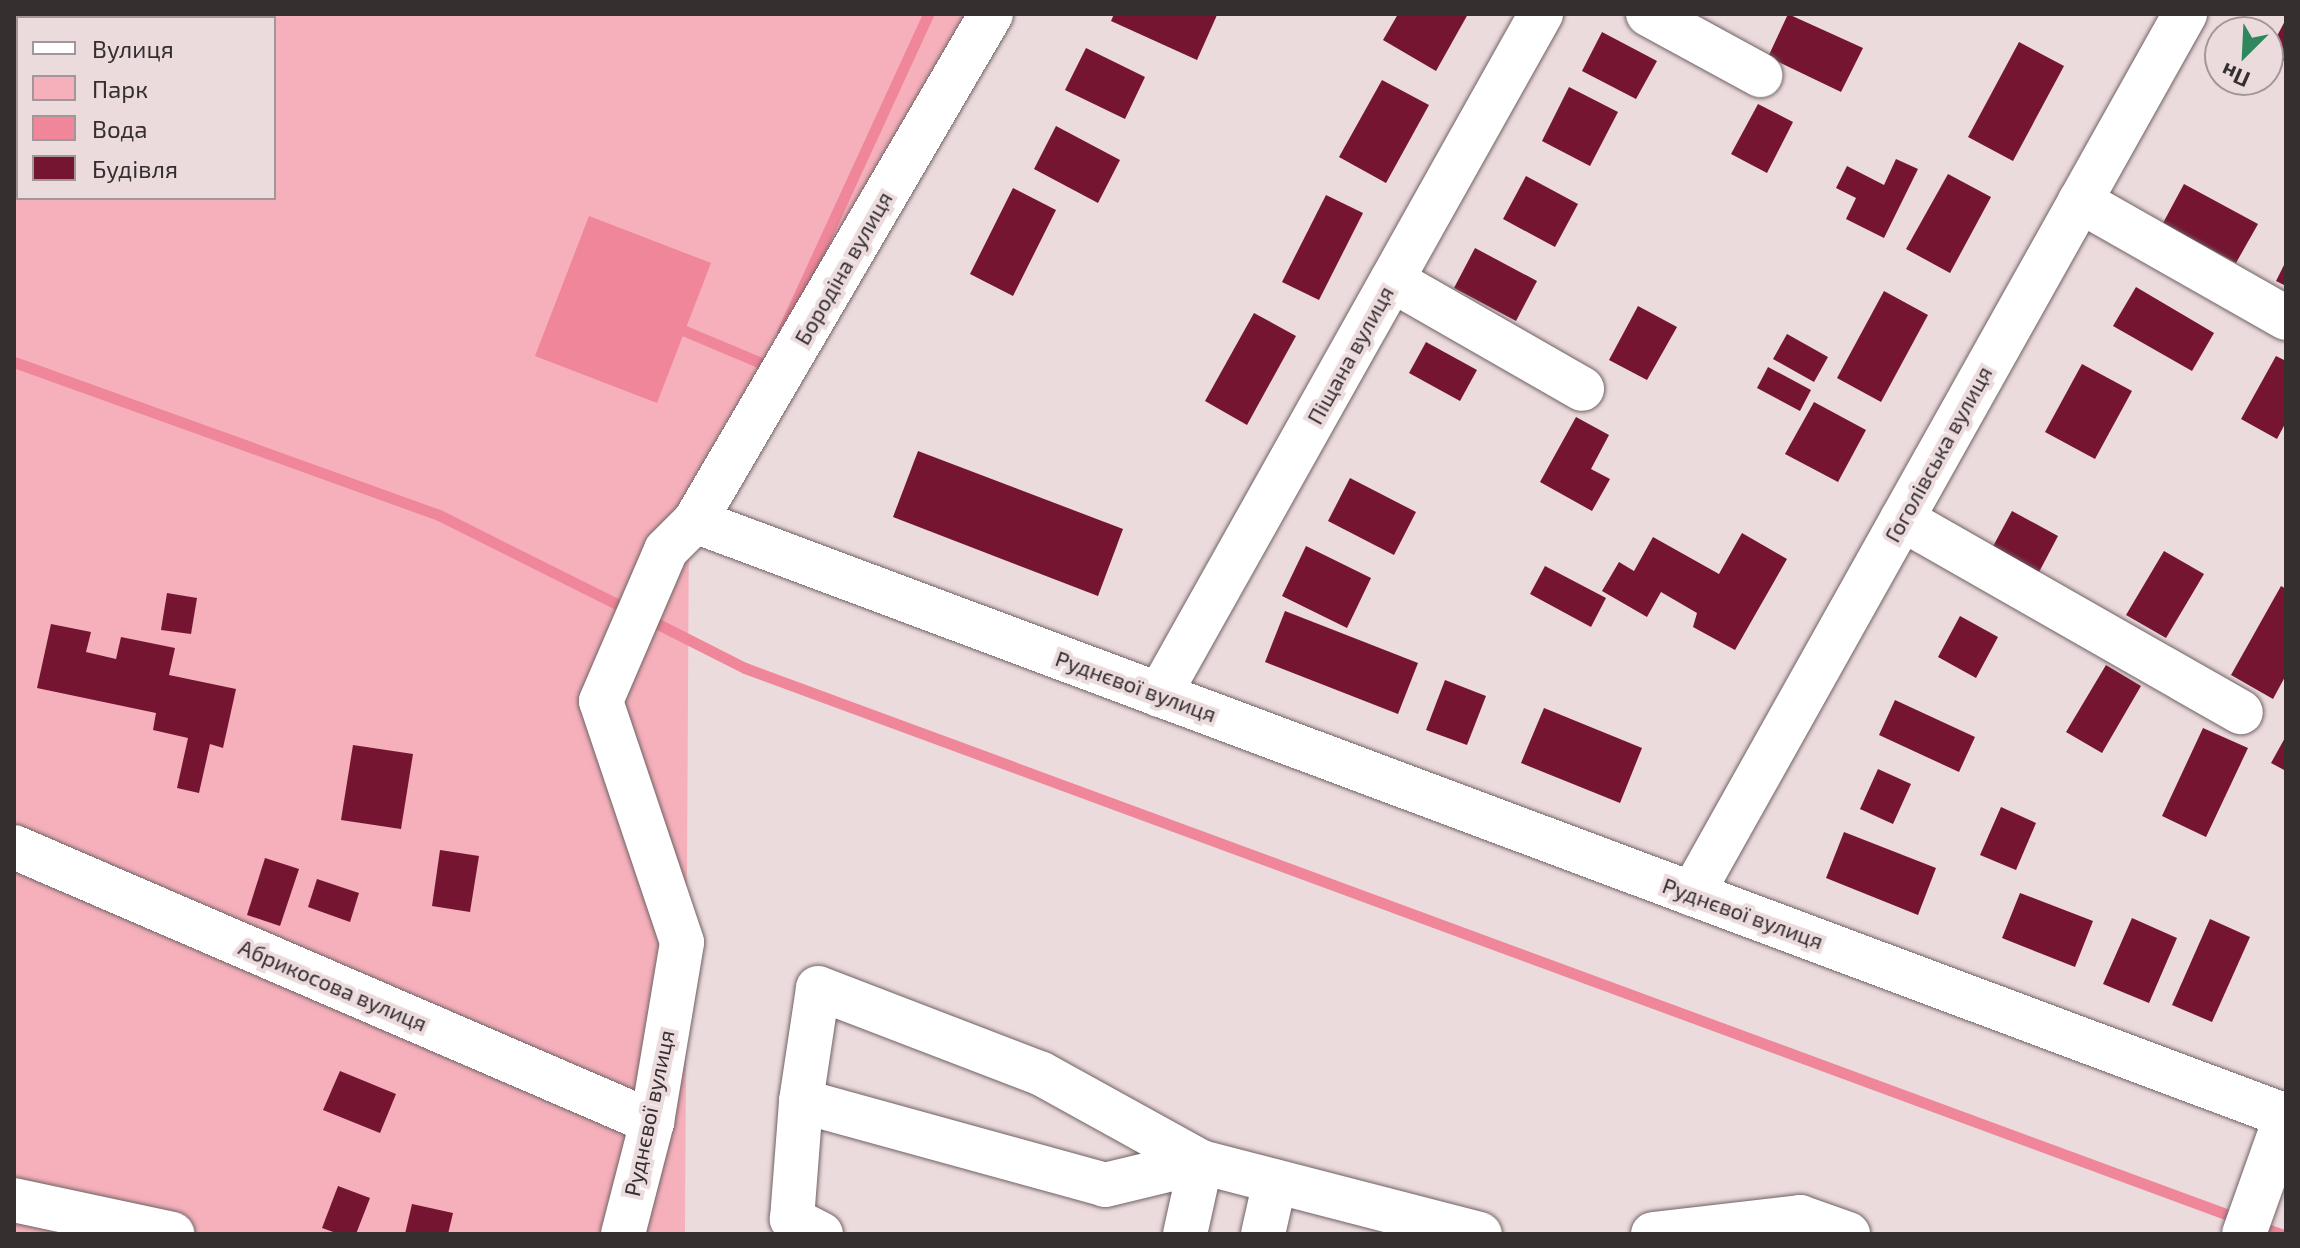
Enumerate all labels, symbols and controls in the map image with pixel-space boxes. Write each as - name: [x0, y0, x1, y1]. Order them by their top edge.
- legend: [16, 16, 276, 200]
- north arrow: [2204, 16, 2284, 96]
- text: Вулиця: [92, 34, 174, 63]
- text: Пн: [2217, 58, 2253, 94]
- text: Парк: [92, 74, 148, 103]
- text: Вода: [92, 114, 148, 143]
- text: Будівля: [92, 154, 178, 183]
- street label: Бородіна вулиця: [788, 187, 898, 349]
- street label: Піщана вулиця: [1301, 281, 1399, 429]
- street label: Гоголівська вулиця: [1879, 361, 1997, 547]
- street label: Руднєвої вулиця: [1052, 645, 1220, 727]
- street label: Руднєвої вулиця: [1659, 872, 1827, 954]
- street label: Абрикосова вулиця: [235, 933, 431, 1037]
- street label: Руднєвої вулиця: [619, 1028, 679, 1198]

